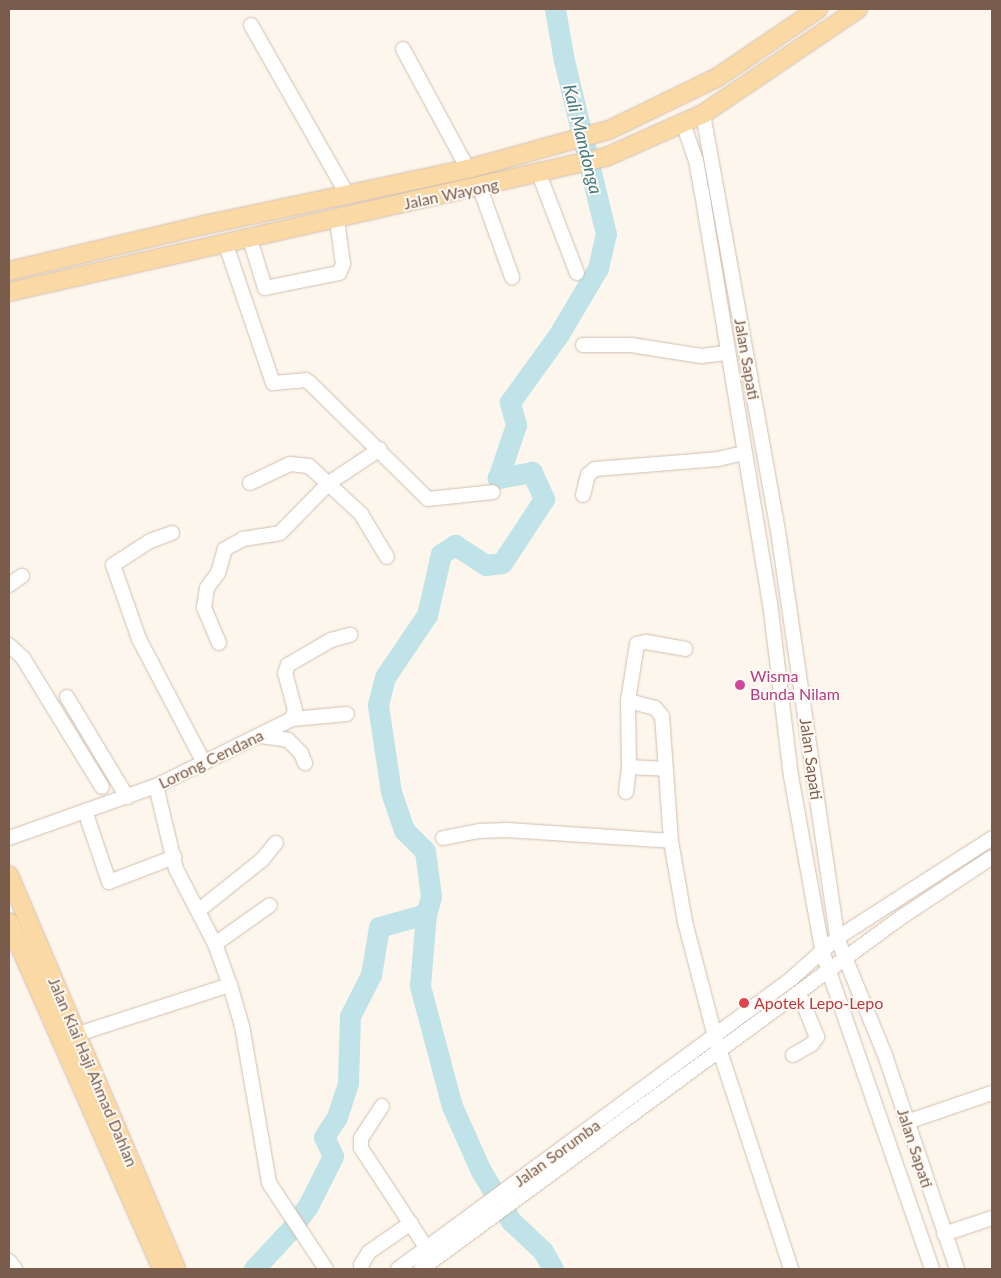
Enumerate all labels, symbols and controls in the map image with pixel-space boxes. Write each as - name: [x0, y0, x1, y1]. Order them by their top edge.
- water label: Kali Mandonga: [559, 82, 607, 196]
- street label: Jalan Wayong: [402, 175, 500, 213]
- street label: Jalan Sapati: [730, 317, 764, 401]
- place label: Wisma Bunda Nilam: [750, 666, 840, 704]
- marker: Wisma Bunda Nilam: [734, 679, 746, 691]
- street label: Jalan Sapati: [796, 717, 826, 801]
- street label: Lorong Cendana: [155, 725, 267, 793]
- street label: Jalan Kiai Haji Ahmad Dahlan: [44, 974, 142, 1170]
- place label: Apotek Lepo-Lepo: [754, 993, 883, 1013]
- marker: Apotek Lepo-Lepo: [738, 997, 750, 1009]
- street label: Jalan Sapati: [893, 1106, 937, 1190]
- street label: Jalan Sorumba: [510, 1115, 604, 1191]

